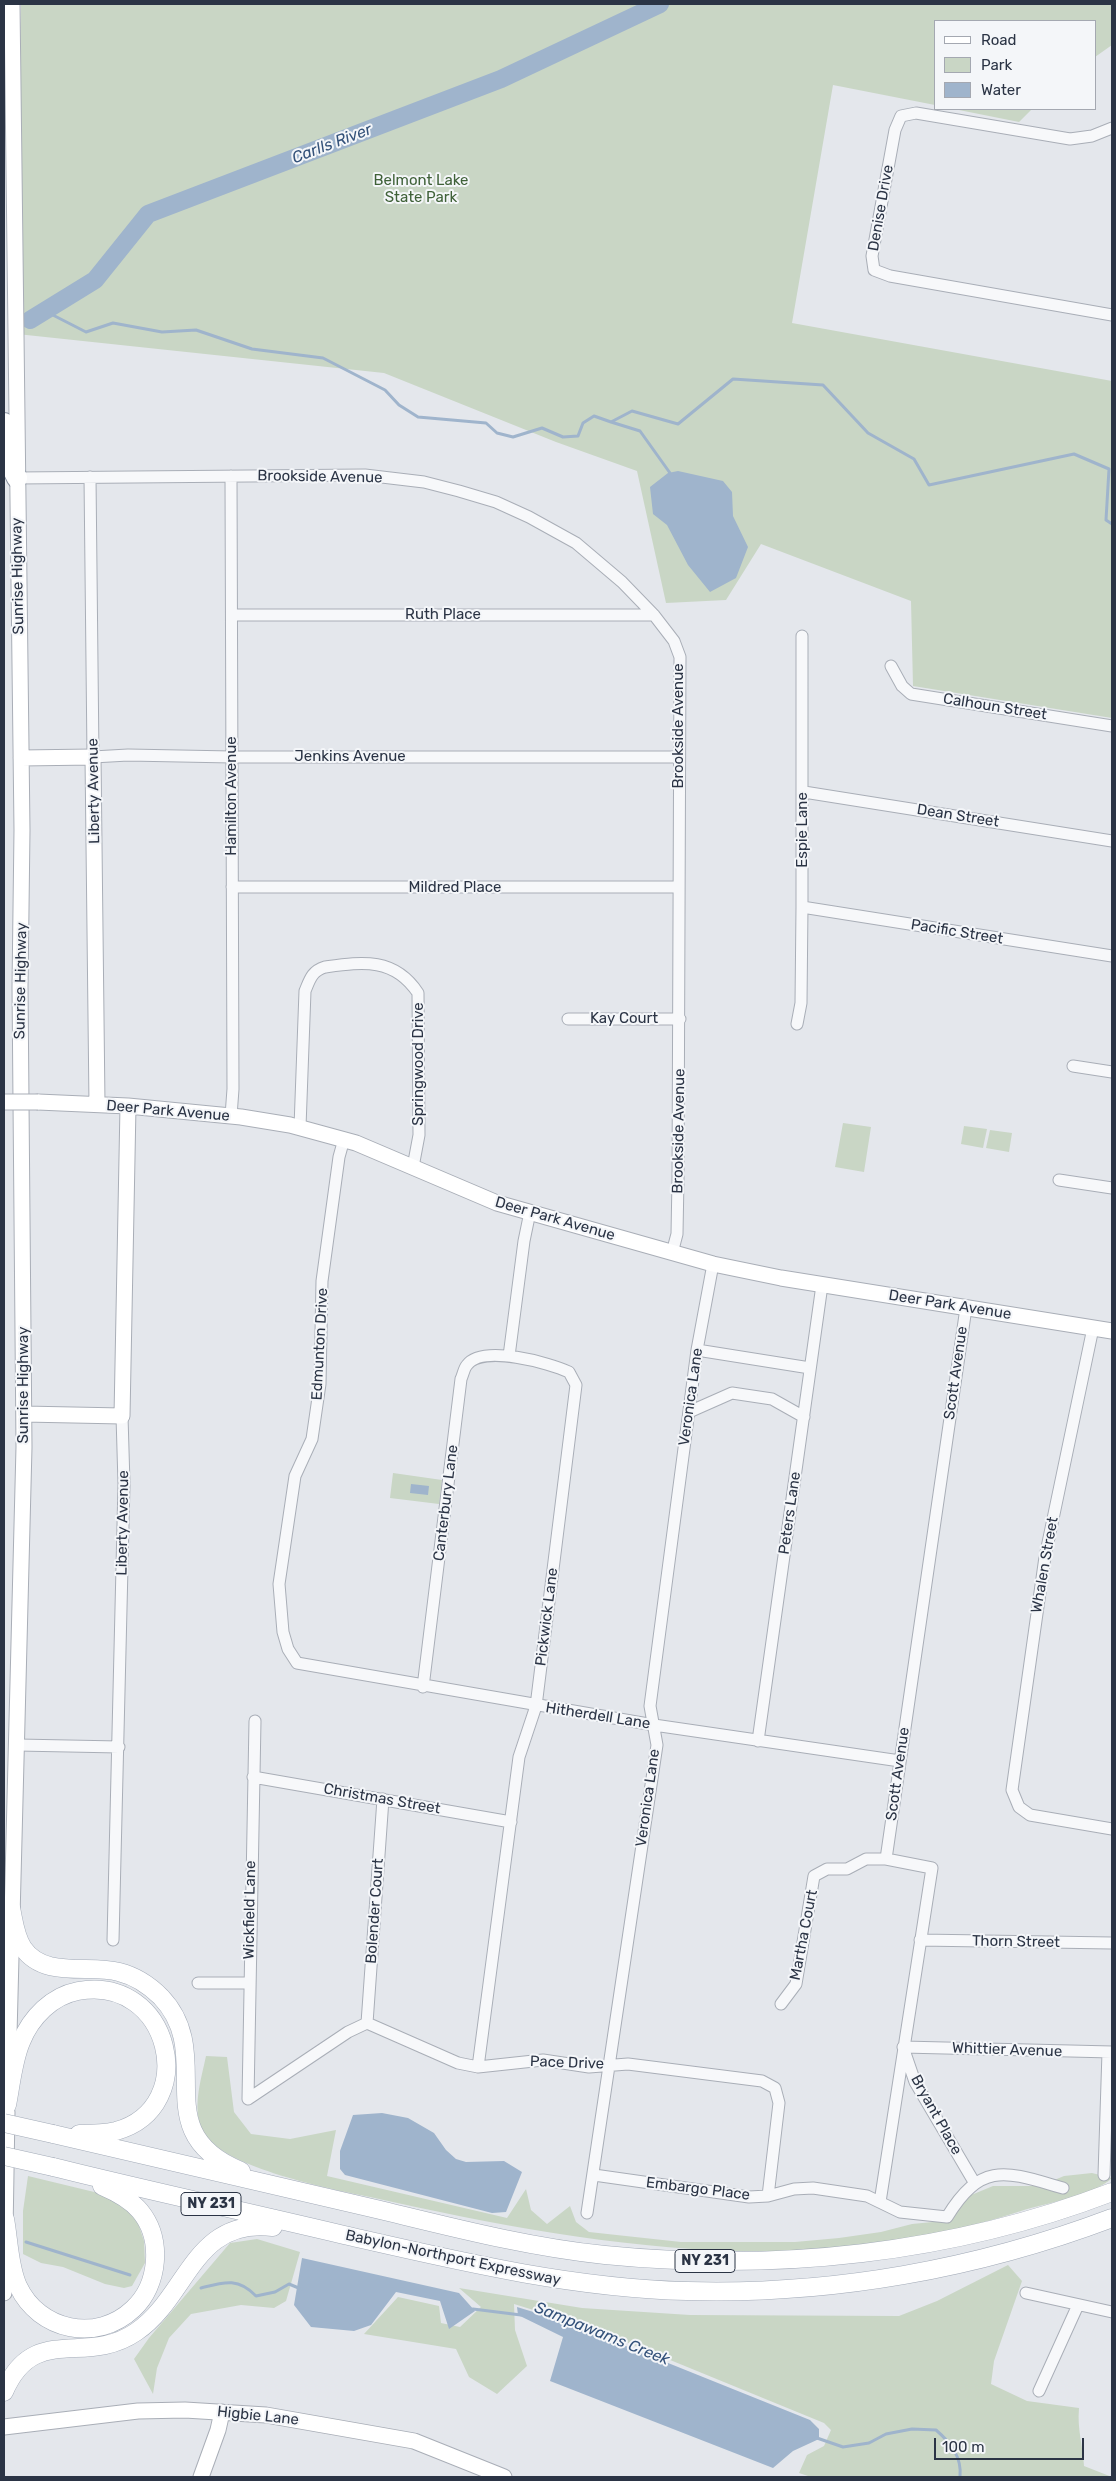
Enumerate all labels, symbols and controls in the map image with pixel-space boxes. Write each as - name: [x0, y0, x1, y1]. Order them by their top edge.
- legend: [934, 20, 1096, 110]
- text: Road: [981, 31, 1017, 49]
- text: Park: [981, 56, 1012, 74]
- text: Water: [981, 81, 1021, 99]
- water label: Carlls River: [289, 120, 375, 168]
- street label: Denise Drive: [865, 163, 897, 253]
- park label: Belmont Lake State Park: [373, 172, 469, 207]
- street label: Brookside Avenue: [257, 467, 383, 487]
- street label: Sunrise Highway: [8, 517, 28, 635]
- street label: Ruth Place: [405, 606, 481, 624]
- street label: Brookside Avenue: [670, 663, 688, 789]
- street label: Calhoun Street: [942, 690, 1048, 724]
- street label: Hamilton Avenue: [223, 736, 241, 856]
- street label: Liberty Avenue: [84, 738, 104, 844]
- street label: Jenkins Avenue: [294, 748, 406, 766]
- street label: Espie Lane: [794, 792, 812, 868]
- street label: Dean Street: [916, 801, 1000, 831]
- street label: Mildred Place: [409, 879, 501, 897]
- street label: Pacific Street: [910, 916, 1004, 948]
- street label: Sunrise Highway: [11, 922, 31, 1040]
- street label: Springwood Drive: [410, 1002, 428, 1126]
- street label: Kay Court: [590, 1010, 658, 1028]
- street label: Brookside Avenue: [669, 1068, 689, 1194]
- street label: Deer Park Avenue: [105, 1097, 231, 1125]
- street label: Deer Park Avenue: [493, 1193, 617, 1245]
- street label: Deer Park Avenue: [887, 1286, 1013, 1324]
- street label: Edmunton Drive: [308, 1287, 332, 1401]
- street label: Scott Avenue: [941, 1325, 971, 1421]
- street label: Sunrise Highway: [15, 1326, 33, 1444]
- street label: Veronica Lane: [675, 1347, 707, 1447]
- street label: Canterbury Lane: [430, 1444, 462, 1562]
- street label: Liberty Avenue: [113, 1470, 133, 1576]
- street label: Peters Lane: [775, 1470, 805, 1556]
- street label: Whalen Street: [1028, 1515, 1062, 1615]
- street label: Pickwick Lane: [532, 1567, 562, 1667]
- street label: Hitherdell Lane: [544, 1699, 652, 1733]
- street label: Scott Avenue: [883, 1726, 913, 1822]
- street label: Veronica Lane: [632, 1748, 664, 1848]
- street label: Christmas Street: [322, 1780, 442, 1818]
- street label: Bolender Court: [362, 1858, 388, 1964]
- street label: Wickfield Lane: [240, 1860, 260, 1960]
- street label: Martha Court: [786, 1888, 822, 1982]
- street label: Thorn Street: [972, 1932, 1060, 1952]
- street label: Whittier Avenue: [951, 2039, 1063, 2061]
- street label: Pace Drive: [530, 2053, 604, 2073]
- street label: Bryant Place: [907, 2072, 965, 2158]
- street label: Embargo Place: [645, 2174, 751, 2204]
- road number: NY 231: [181, 2192, 241, 2216]
- street label: Babylon-Northport Expressway: [344, 2226, 562, 2290]
- road number: NY 231: [675, 2250, 735, 2272]
- water label: Sampawams Creek: [532, 2298, 672, 2370]
- street label: Higbie Lane: [216, 2403, 300, 2429]
- scale bar: [936, 2428, 1086, 2460]
- text: 100 m: [942, 2438, 984, 2456]

